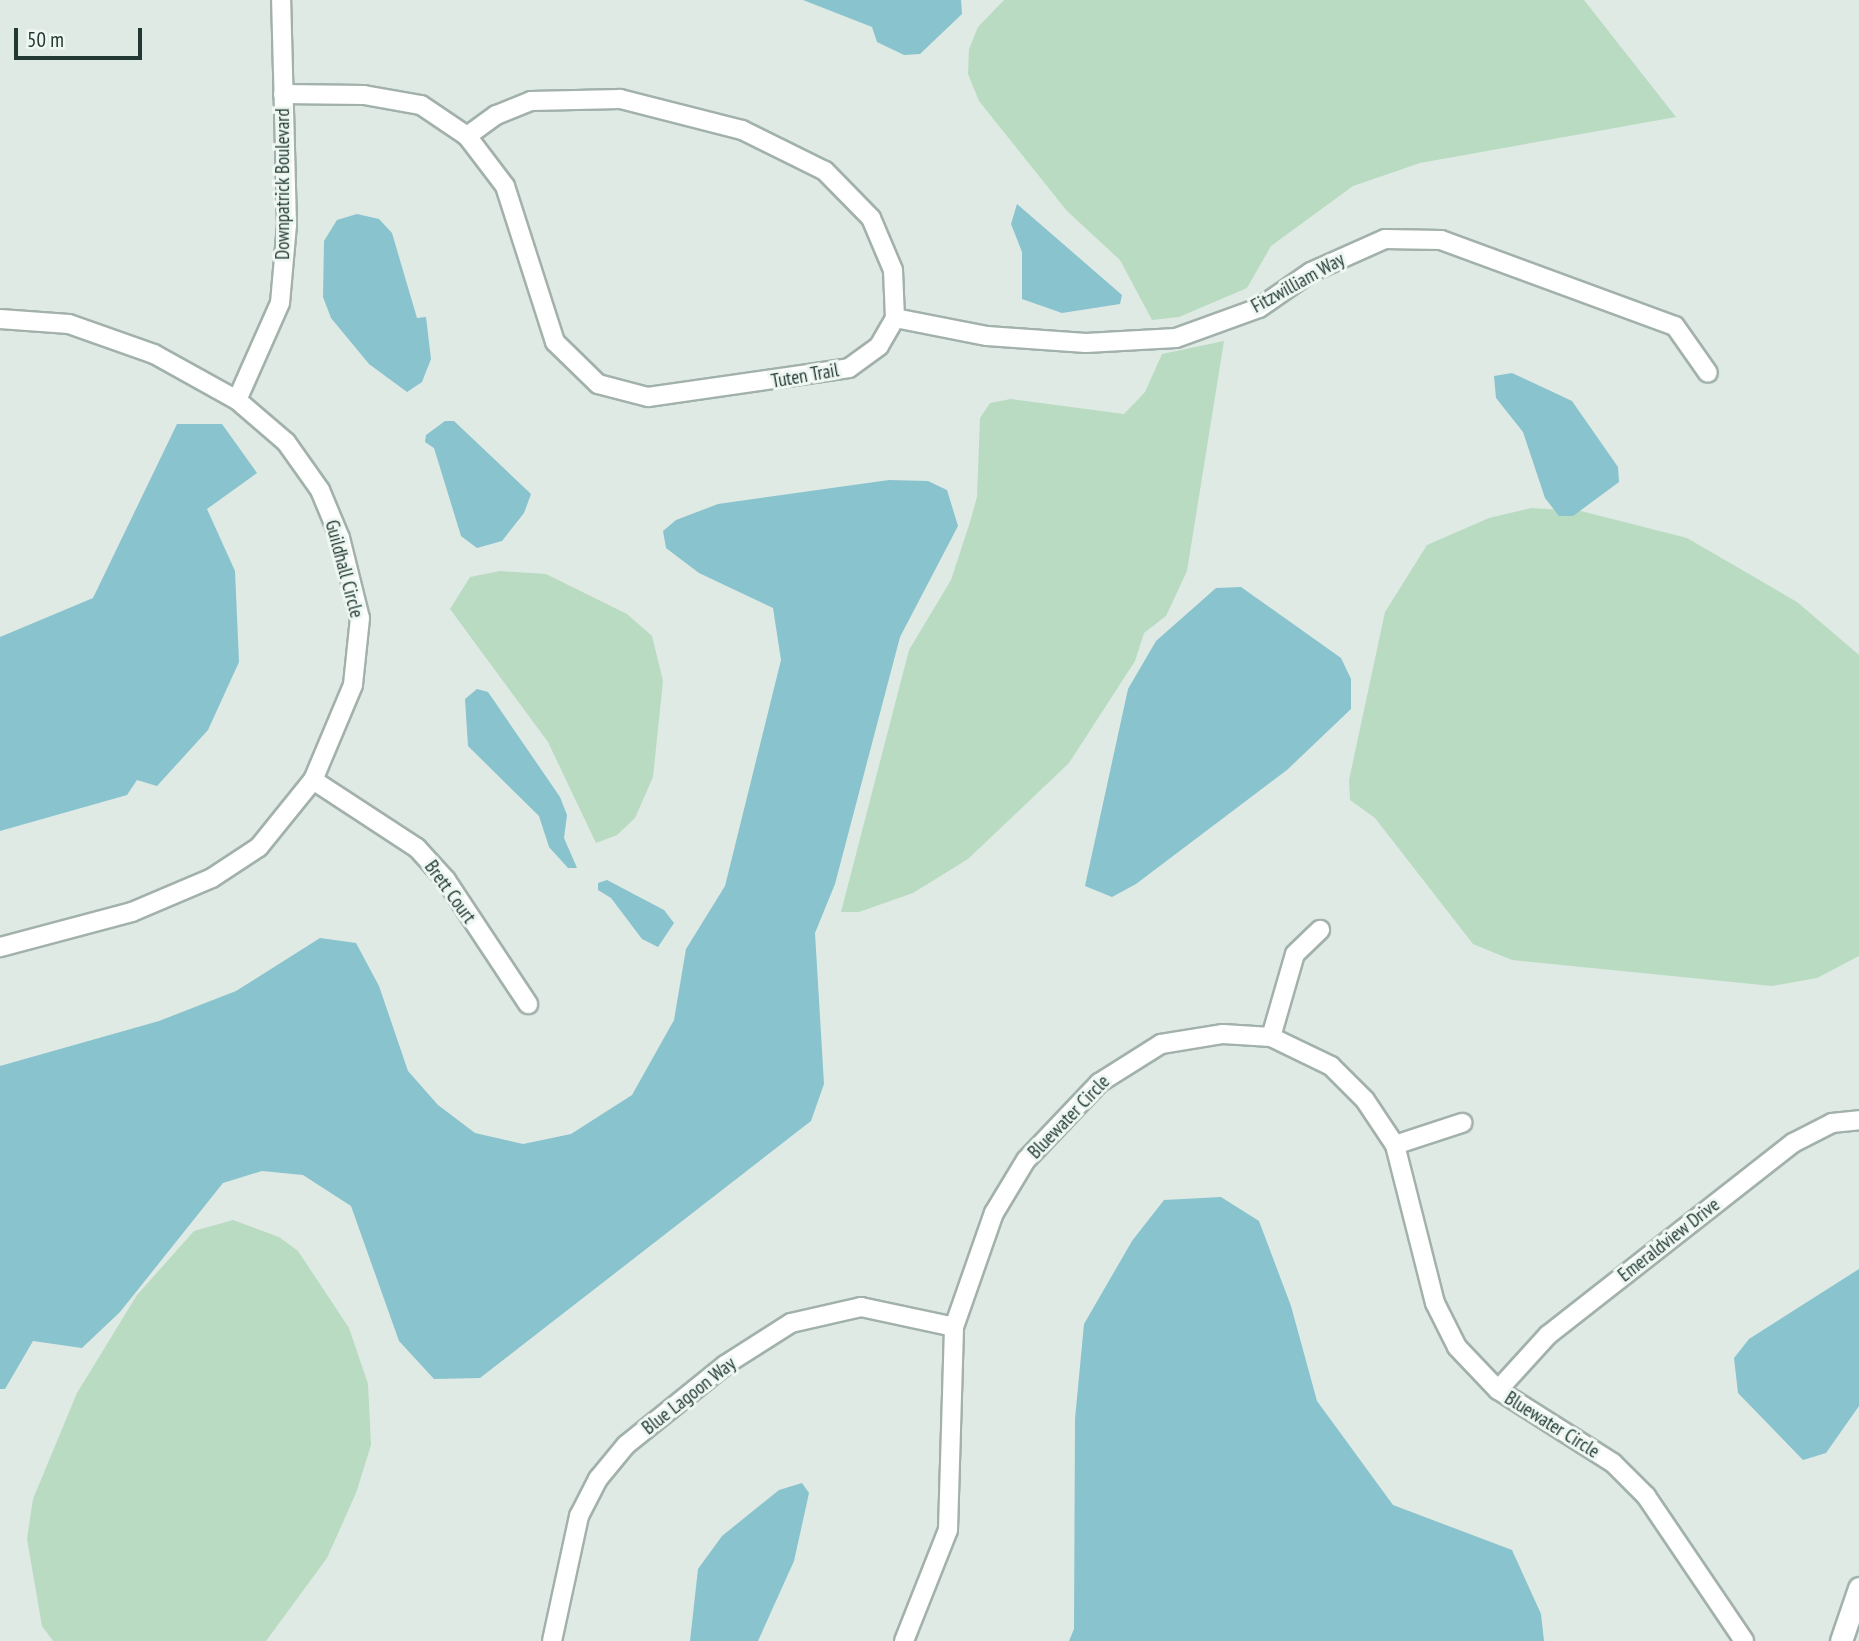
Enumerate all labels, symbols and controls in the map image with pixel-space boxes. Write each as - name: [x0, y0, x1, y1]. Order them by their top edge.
- scale bar: [18, 14, 145, 58]
- text: 50 m: [27, 26, 64, 53]
- street label: Downpatrick Boulevard: [272, 108, 294, 260]
- street label: Fitzwilliam Way: [1247, 248, 1349, 318]
- street label: Tuten Trail: [769, 359, 841, 393]
- street label: Guildhall Circle: [320, 518, 368, 620]
- street label: Brett Court: [420, 856, 480, 928]
- street label: Bluewater Circle: [1024, 1070, 1114, 1164]
- street label: Emeraldview Drive: [1614, 1193, 1724, 1287]
- street label: Blue Lagoon Way: [638, 1352, 740, 1440]
- street label: Bluewater Circle: [1500, 1387, 1604, 1463]

